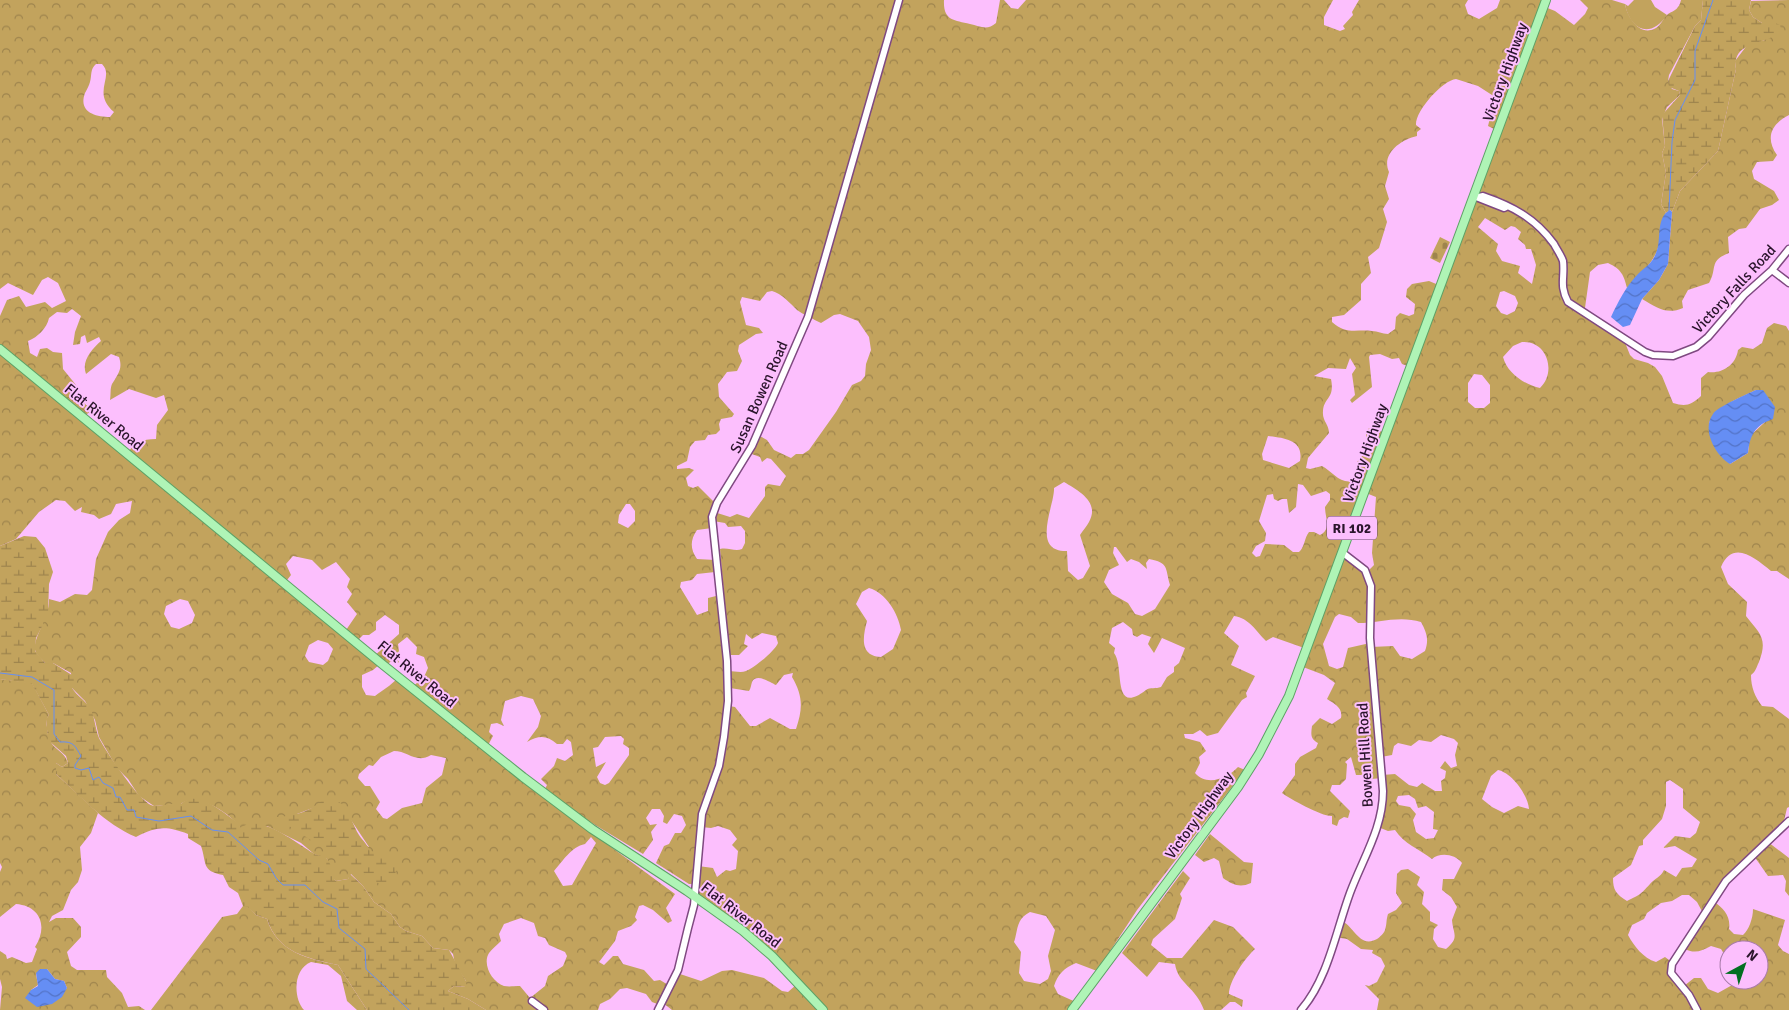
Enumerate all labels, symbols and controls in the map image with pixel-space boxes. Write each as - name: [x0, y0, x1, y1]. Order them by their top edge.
- street label: Victory Highway: [1479, 20, 1531, 124]
- street label: Victory Falls Road: [1688, 241, 1780, 337]
- street label: Susan Bowen Road: [726, 338, 792, 456]
- street label: Flat River Road: [61, 380, 147, 454]
- street label: Victory Highway: [1339, 401, 1391, 505]
- road number: RI 102: [1327, 516, 1377, 540]
- street label: Flat River Road: [374, 637, 460, 711]
- street label: Bowen Hill Road: [1353, 702, 1377, 808]
- street label: Victory Highway: [1161, 768, 1237, 862]
- street label: Flat River Road: [698, 878, 784, 952]
- north arrow: [1719, 940, 1769, 990]
- text: N: [1743, 946, 1761, 965]

